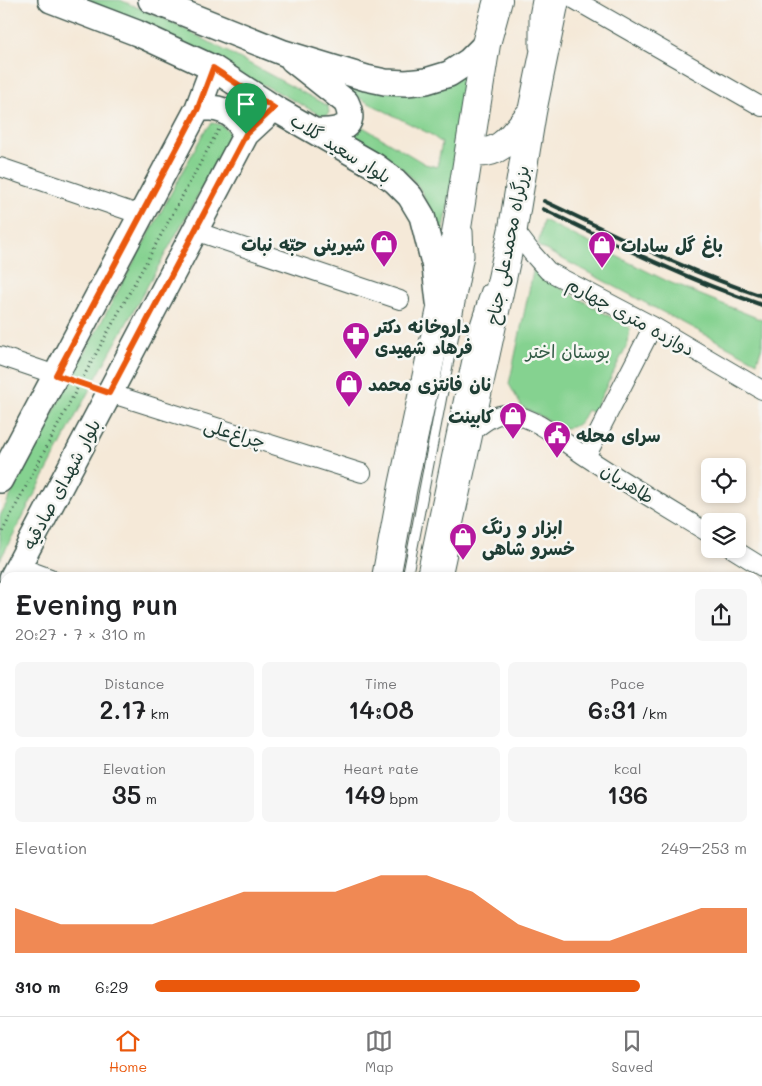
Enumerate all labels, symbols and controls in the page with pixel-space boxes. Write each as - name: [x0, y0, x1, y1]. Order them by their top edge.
- pin: [225, 83, 267, 134]
- icon: arrive: [232, 90, 260, 118]
- street label: بلوار سعید گلاب: [286, 107, 396, 189]
- street label: بزرگراه محمدعلی جناح: [480, 163, 535, 327]
- shop icon: شیرینی حبّه نبات: [369, 229, 399, 268]
- shop icon: باغ گل سادات: [587, 230, 617, 269]
- place label: شیرینی حبّه نبات: [241, 232, 365, 257]
- place label: باغ گل سادات: [621, 233, 723, 258]
- street label: دوازده متری چهارم: [562, 271, 699, 364]
- place label: داروخانه دکتر فرهاد شهیدی: [373, 314, 473, 359]
- pharmacy icon: داروخانه دکتر فرهاد شهیدی: [341, 321, 371, 360]
- park label: بوستان اختر: [524, 339, 610, 363]
- shop icon: نان فانتزی محمد: [334, 369, 364, 408]
- place label: نان فانتزی محمد: [368, 372, 491, 396]
- shop icon: کابینت: [498, 401, 528, 440]
- place label: کابینت: [448, 404, 494, 428]
- street label: چراغ‌علی: [201, 412, 269, 455]
- street label: بلوار شهدای صادقیه: [16, 414, 106, 554]
- public building icon: سرای محله: [542, 420, 572, 459]
- place label: سرای محله: [576, 423, 661, 447]
- street label: طاهریان: [597, 457, 659, 509]
- map controls: [701, 458, 746, 558]
- button: locate: [701, 458, 746, 503]
- button: layers: [701, 513, 746, 558]
- place label: ابزار و رنگ خسرو شاهی: [482, 515, 575, 561]
- shop icon: ابزار و رنگ خسرو شاهی: [448, 522, 478, 561]
- text: Evening run: [15, 586, 178, 622]
- button: share: [695, 589, 747, 641]
- text: 20:27 · 7 × 310 m: [15, 623, 146, 644]
- text: Distance: [104, 674, 164, 693]
- text: Time: [365, 674, 397, 693]
- text: Pace: [611, 674, 645, 693]
- text: 2.17: [100, 693, 146, 725]
- text: 14:08: [348, 693, 414, 725]
- text: 6:31: [588, 693, 637, 725]
- text: km: [146, 704, 169, 723]
- text: /km: [637, 704, 667, 723]
- text: Elevation: [103, 759, 166, 778]
- text: Heart rate: [343, 759, 419, 778]
- text: kcal: [614, 759, 642, 778]
- text: 35: [112, 778, 141, 810]
- text: 149: [344, 778, 385, 810]
- text: 136: [607, 778, 648, 810]
- text: m: [141, 789, 157, 808]
- text: bpm: [385, 789, 418, 808]
- text: Elevation: [15, 837, 87, 858]
- text: 249–253 m: [661, 837, 747, 858]
- text: 310 m: [15, 976, 60, 997]
- text: 6:29: [95, 976, 128, 997]
- tab: Home: [109, 1027, 147, 1076]
- tab: Map: [365, 1027, 394, 1076]
- tab: Saved: [611, 1027, 653, 1076]

